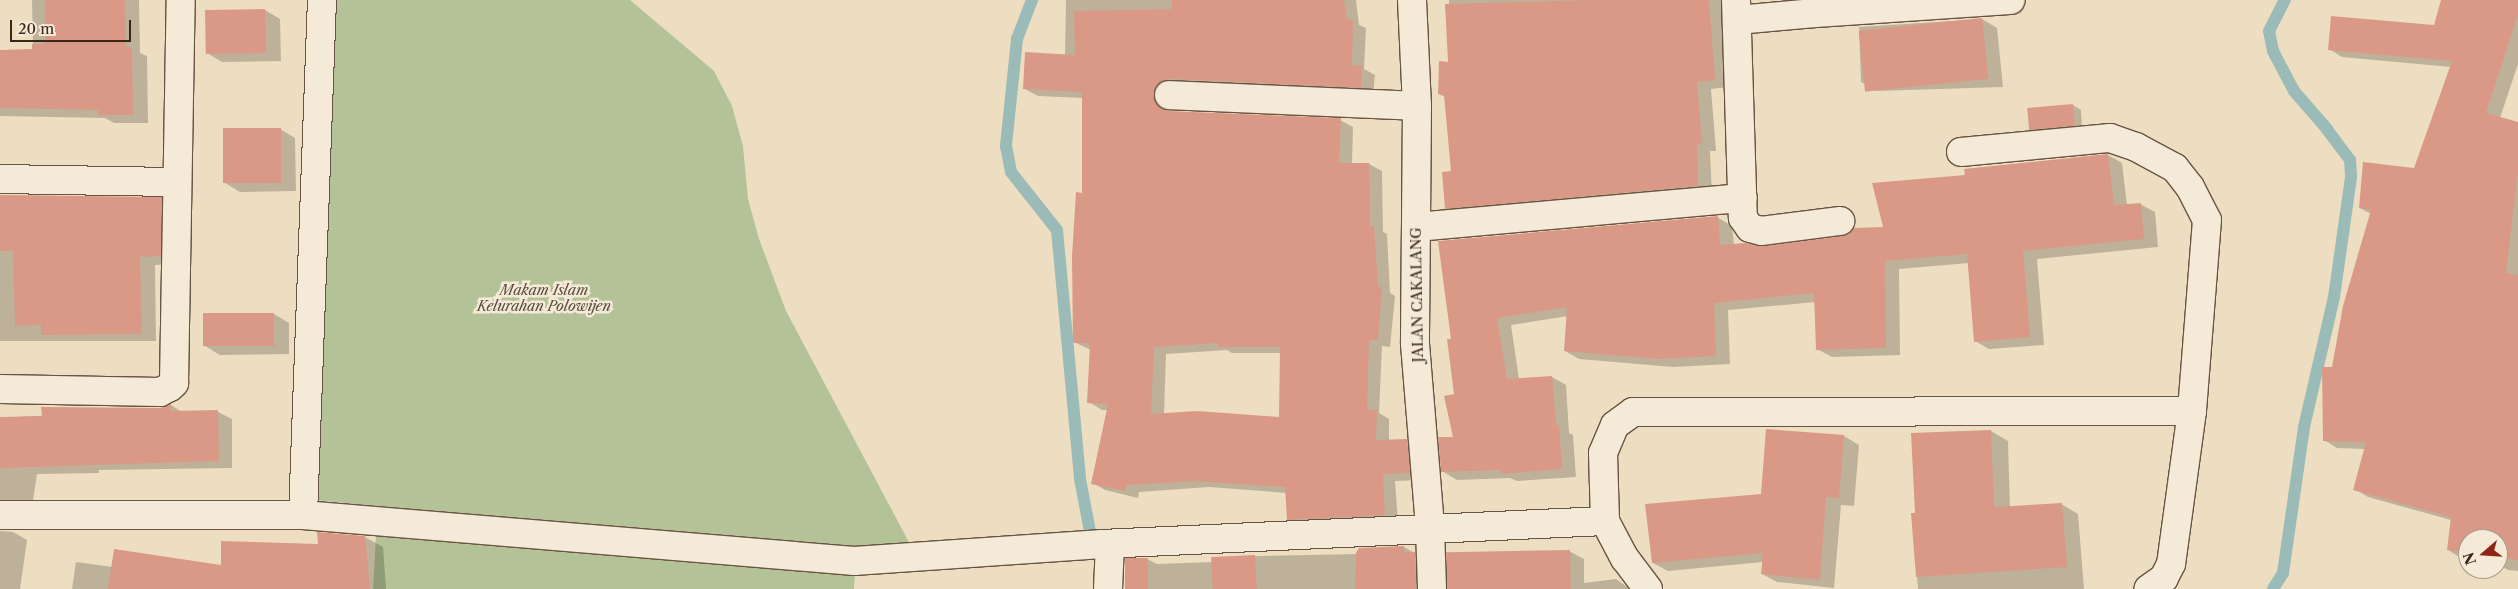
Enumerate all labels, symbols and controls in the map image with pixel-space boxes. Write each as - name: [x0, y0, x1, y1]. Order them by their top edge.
- scale bar: [12, 10, 134, 42]
- text: 20 m: [18, 19, 54, 38]
- street label: JALAN CAKALANG: [1407, 227, 1427, 363]
- park label: Makam Islam Kelurahan Polowijen: [477, 282, 611, 314]
- north arrow: [2458, 529, 2508, 579]
- text: N: [2459, 550, 2480, 567]

